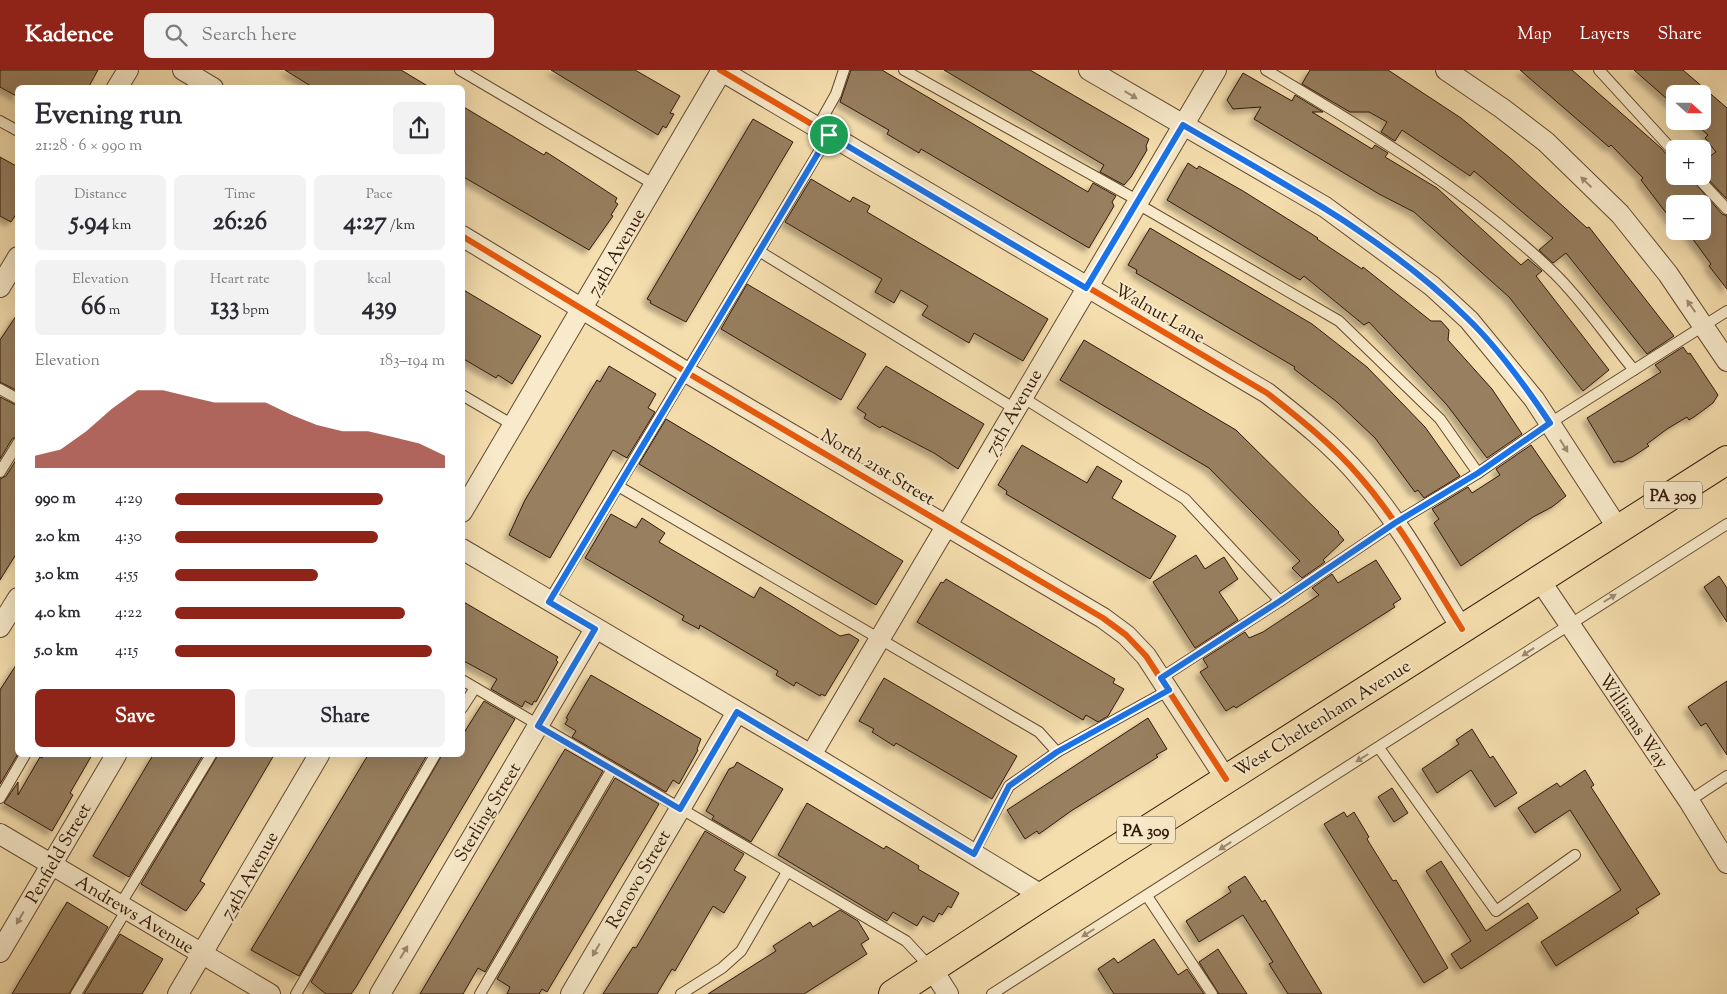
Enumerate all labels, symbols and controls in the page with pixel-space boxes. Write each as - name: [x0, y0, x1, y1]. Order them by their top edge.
- search box: [144, 13, 494, 58]
- text: Kadence: [25, 18, 114, 52]
- icon: search: [162, 21, 190, 49]
- text: Search here: [202, 22, 297, 49]
- text: Map: [1517, 22, 1552, 48]
- text: Layers: [1580, 22, 1630, 48]
- text: Share: [1658, 22, 1702, 48]
- north arrow: [1666, 85, 1711, 130]
- map controls: [1666, 85, 1711, 240]
- one-way arrow: [1125, 90, 1138, 99]
- text: Evening run: [35, 96, 182, 136]
- button: share: [393, 102, 445, 154]
- pin: [808, 114, 850, 156]
- icon: arrive: [815, 121, 843, 149]
- text: 21:28 · 6 × 990 m: [35, 135, 142, 158]
- button: +: [1666, 140, 1711, 185]
- one-way arrow: [1580, 176, 1592, 188]
- text: Distance: [74, 185, 127, 205]
- text: Time: [224, 185, 256, 205]
- text: Pace: [366, 185, 393, 205]
- button: −: [1666, 195, 1711, 240]
- street label: 74th Avenue: [582, 204, 653, 302]
- text: 5.94: [70, 205, 109, 241]
- text: 26:26: [213, 205, 267, 241]
- text: 4:27: [344, 205, 387, 241]
- text: km: [109, 216, 131, 236]
- text: /km: [387, 216, 415, 236]
- text: Elevation: [72, 270, 129, 290]
- text: Heart rate: [210, 270, 270, 290]
- text: kcal: [367, 270, 391, 290]
- street label: Walnut Lane: [1109, 278, 1209, 351]
- text: 66: [81, 290, 106, 326]
- text: 133: [211, 290, 239, 326]
- text: 439: [362, 290, 397, 326]
- one-way arrow: [1686, 299, 1696, 313]
- text: m: [106, 301, 120, 321]
- text: bpm: [239, 301, 269, 321]
- text: Elevation: [35, 350, 100, 373]
- text: 183–194 m: [380, 350, 445, 373]
- street label: 75th Avenue: [980, 365, 1050, 461]
- street label: North 21st Street: [815, 424, 939, 513]
- one-way arrow: [1559, 439, 1569, 452]
- road number: PA 309: [1644, 482, 1702, 508]
- text: 990 m: [35, 488, 76, 511]
- text: 4:29: [115, 488, 143, 511]
- text: 2.0 km: [35, 526, 80, 549]
- text: 4:30: [115, 526, 142, 549]
- text: 3.0 km: [35, 564, 79, 587]
- text: 4:55: [115, 564, 138, 587]
- one-way arrow: [1603, 594, 1616, 603]
- text: 4.0 km: [35, 602, 81, 625]
- text: 4:22: [115, 602, 142, 625]
- text: 5.0 km: [35, 640, 78, 663]
- text: 4:15: [115, 640, 138, 663]
- one-way arrow: [1521, 647, 1535, 657]
- street label: West Cheltenham Avenue: [1229, 654, 1417, 785]
- street label: Williams Way: [1591, 670, 1674, 775]
- button: Save: [35, 689, 235, 747]
- button: Share: [245, 689, 445, 747]
- one-way arrow: [1355, 754, 1368, 763]
- street label: Sterling Street: [449, 758, 529, 868]
- street label: Penfield Street: [21, 799, 99, 909]
- road number: PA 309: [1117, 816, 1175, 844]
- street label: Renovo Street: [601, 826, 678, 934]
- street label: 74th Avenue: [215, 827, 286, 925]
- one-way arrow: [1218, 841, 1231, 850]
- street label: Andrews Avenue: [70, 870, 198, 961]
- one-way arrow: [16, 911, 25, 924]
- one-way arrow: [1081, 929, 1095, 938]
- one-way arrow: [592, 944, 601, 957]
- one-way arrow: [400, 945, 409, 959]

